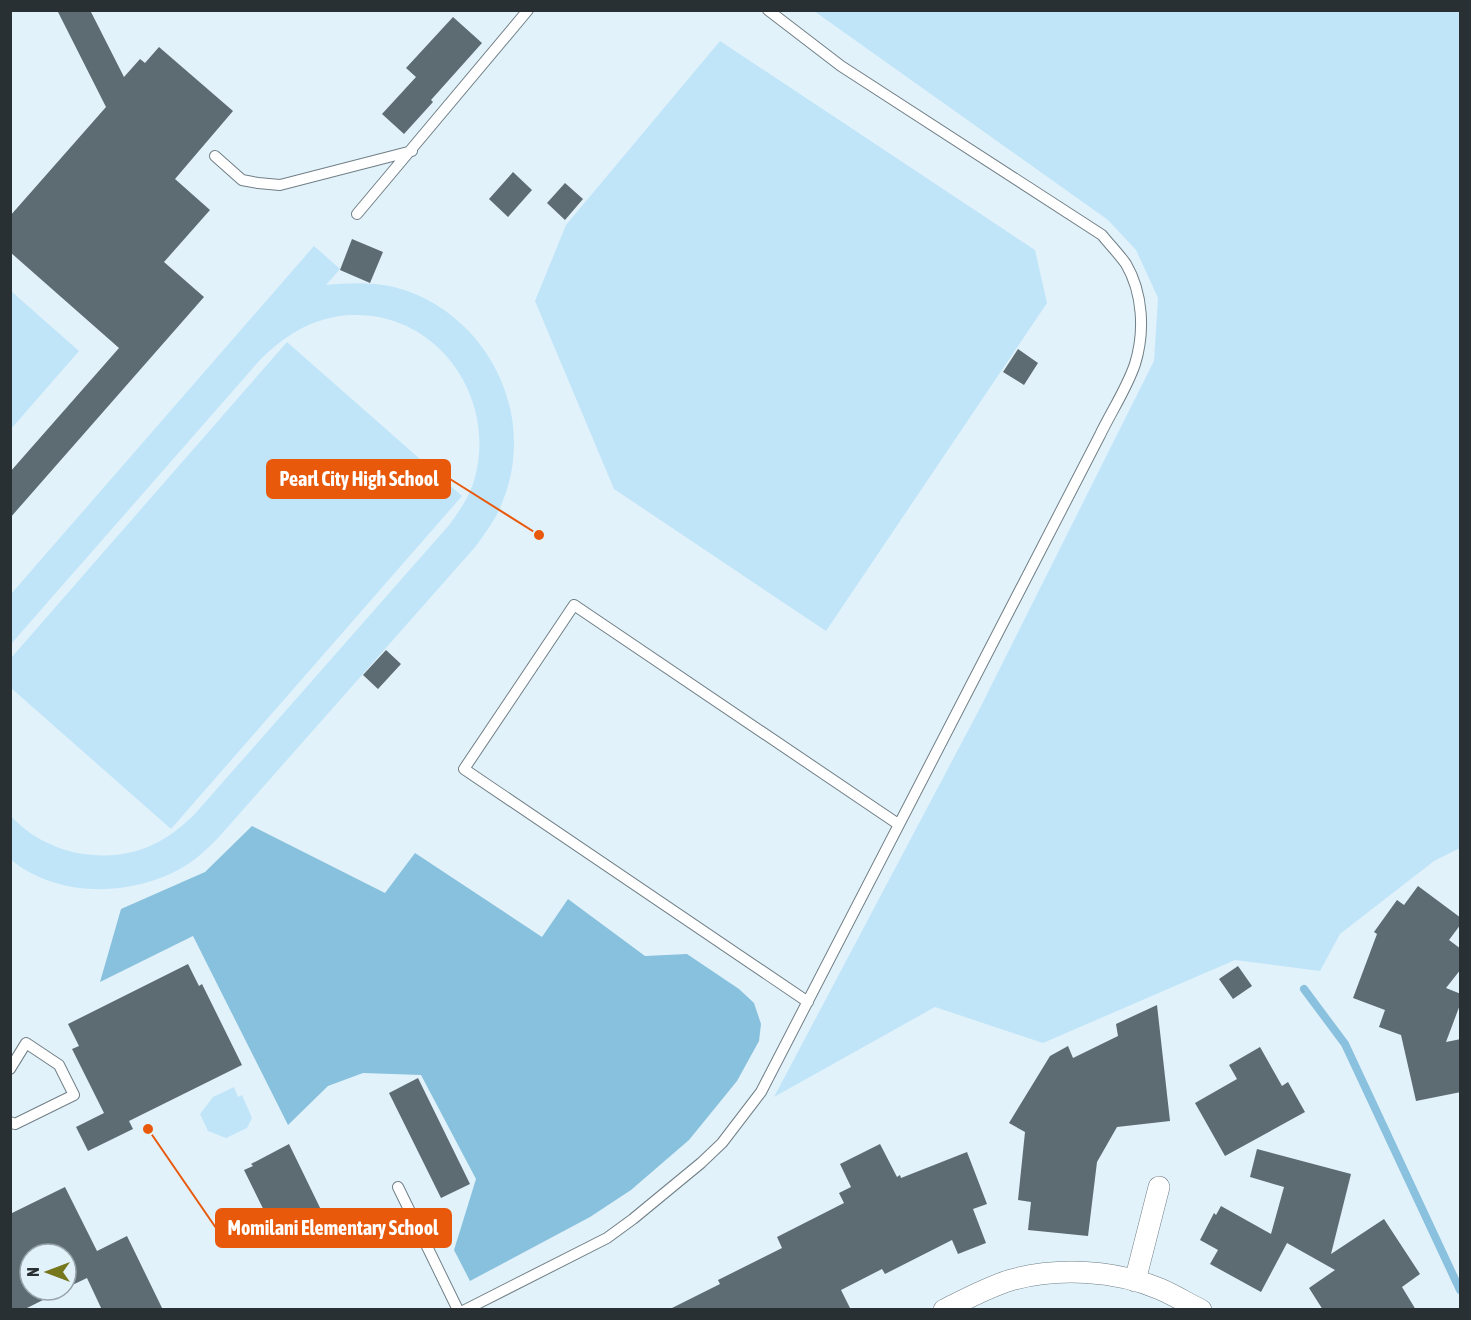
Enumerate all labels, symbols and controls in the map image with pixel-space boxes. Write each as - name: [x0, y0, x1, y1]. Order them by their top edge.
- callout: Pearl City High School: [267, 460, 450, 498]
- text: Pearl City High School: [279, 467, 439, 490]
- callout: Momilani Elementary School: [216, 1209, 451, 1247]
- text: Momilani Elementary School: [228, 1216, 439, 1239]
- north arrow: [18, 1242, 78, 1302]
- text: N: [24, 1267, 42, 1277]

